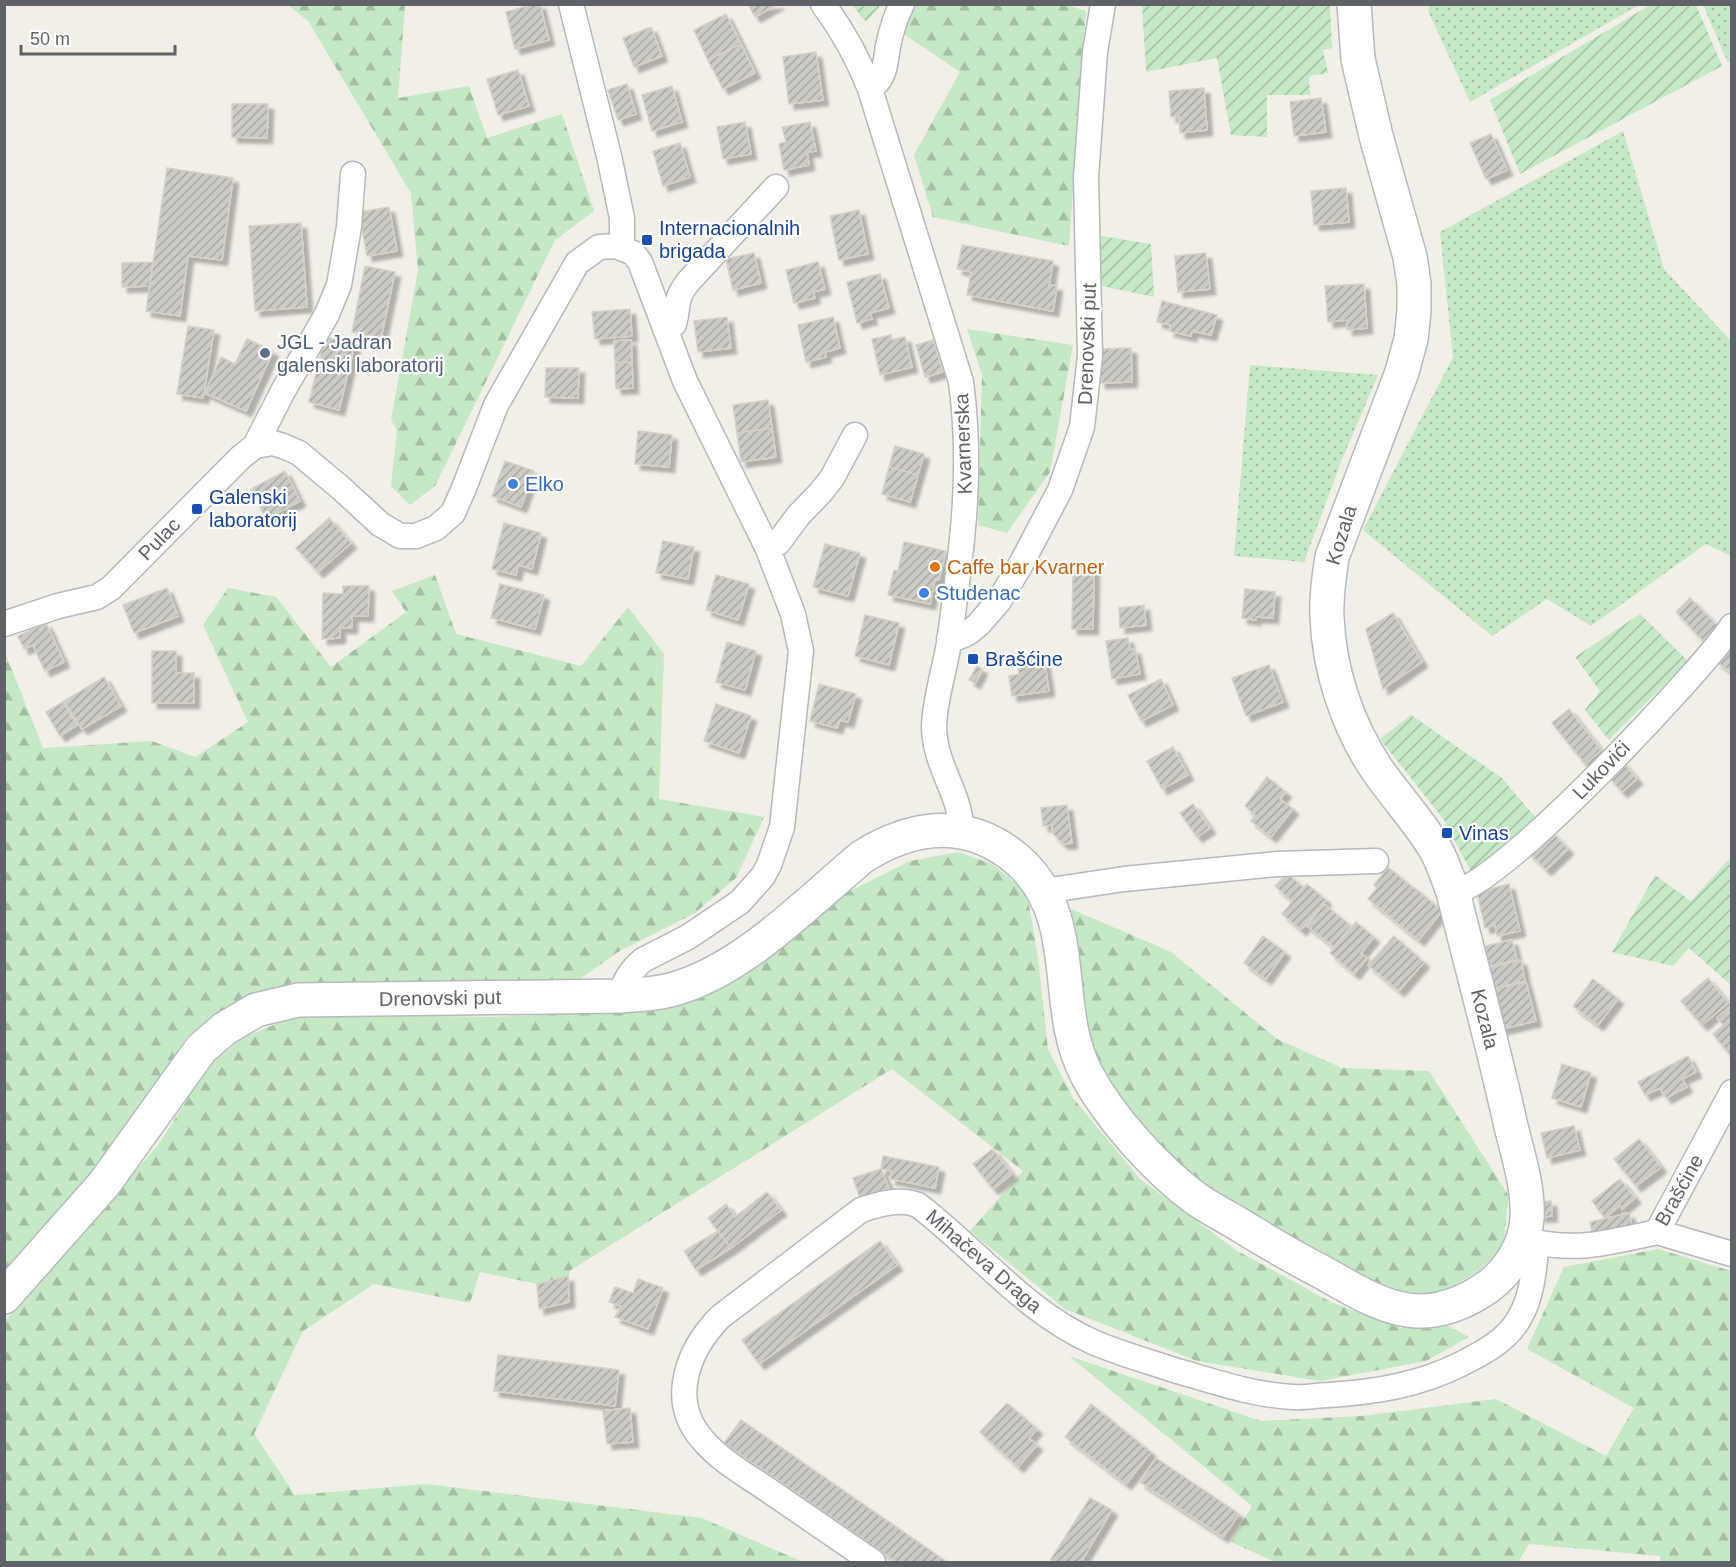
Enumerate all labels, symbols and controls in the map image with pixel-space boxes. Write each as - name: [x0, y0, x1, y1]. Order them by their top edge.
- scale bar: [21, 18, 176, 56]
- text: 50 m: [30, 29, 70, 49]
- place label: Internacionalnih brigada: [659, 217, 800, 262]
- marker: Internacionalnih brigada: [640, 233, 654, 247]
- street label: Drenovski put: [1074, 282, 1100, 405]
- place label: JGL - Jadran galenski laboratorij: [277, 331, 444, 376]
- marker: JGL - Jadran galenski laboratorij: [258, 346, 272, 360]
- street label: Kvarnerska: [950, 392, 976, 495]
- place label: Elko: [525, 473, 564, 495]
- marker: Elko: [506, 477, 520, 491]
- place label: Galenski laboratorij: [209, 486, 297, 531]
- marker: Galenski laboratorij: [190, 502, 204, 516]
- street label: Kozala: [1322, 502, 1361, 567]
- street label: Pulac: [134, 513, 184, 565]
- place label: Caffe bar Kvarner: [947, 556, 1105, 578]
- marker: Caffe bar Kvarner: [928, 560, 942, 574]
- place label: Studenac: [936, 582, 1021, 604]
- marker: Studenac: [917, 586, 931, 600]
- place label: Brašćine: [985, 648, 1063, 670]
- marker: Brašćine: [966, 652, 980, 666]
- street label: Lukovići: [1568, 736, 1634, 804]
- place label: Vinas: [1459, 822, 1509, 844]
- marker: Vinas: [1440, 826, 1454, 840]
- street label: Drenovski put: [379, 986, 502, 1010]
- street label: Kozala: [1467, 987, 1503, 1052]
- street label: Brašćine: [1651, 1151, 1707, 1229]
- street label: Mihačeva Draga: [922, 1205, 1047, 1318]

